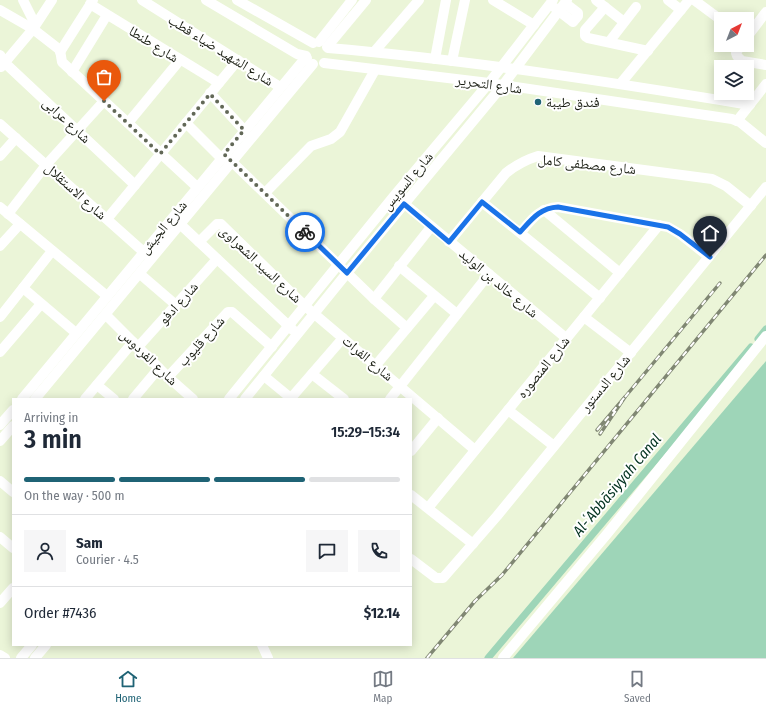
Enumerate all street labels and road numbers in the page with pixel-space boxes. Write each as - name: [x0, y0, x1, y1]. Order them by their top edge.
- street label: شارع الشهيد ضياء قطب: [164, 11, 277, 91]
- street label: شارع طنطا: [125, 22, 182, 67]
- street label: شارع التحرير: [454, 71, 523, 99]
- street label: شارع عرابى: [38, 94, 94, 148]
- street label: شارع السويس: [378, 149, 438, 215]
- street label: شارع مصطفى كامل: [537, 151, 637, 179]
- street label: شارع الاستقلال: [41, 159, 110, 224]
- street label: شارع الجيش: [136, 197, 191, 258]
- street label: شارع السيد الشعراوى: [215, 222, 305, 307]
- street label: شارع خالد بن الوليد: [455, 245, 542, 322]
- street label: شارع ادفو: [155, 279, 203, 329]
- street label: شارع قليوب: [174, 313, 229, 371]
- street label: شارع الفردوس: [116, 326, 181, 390]
- street label: شارع الفرات: [338, 332, 397, 385]
- street label: شارع المنصوره: [513, 333, 574, 402]
- street label: شارع الدستور: [576, 351, 635, 417]

